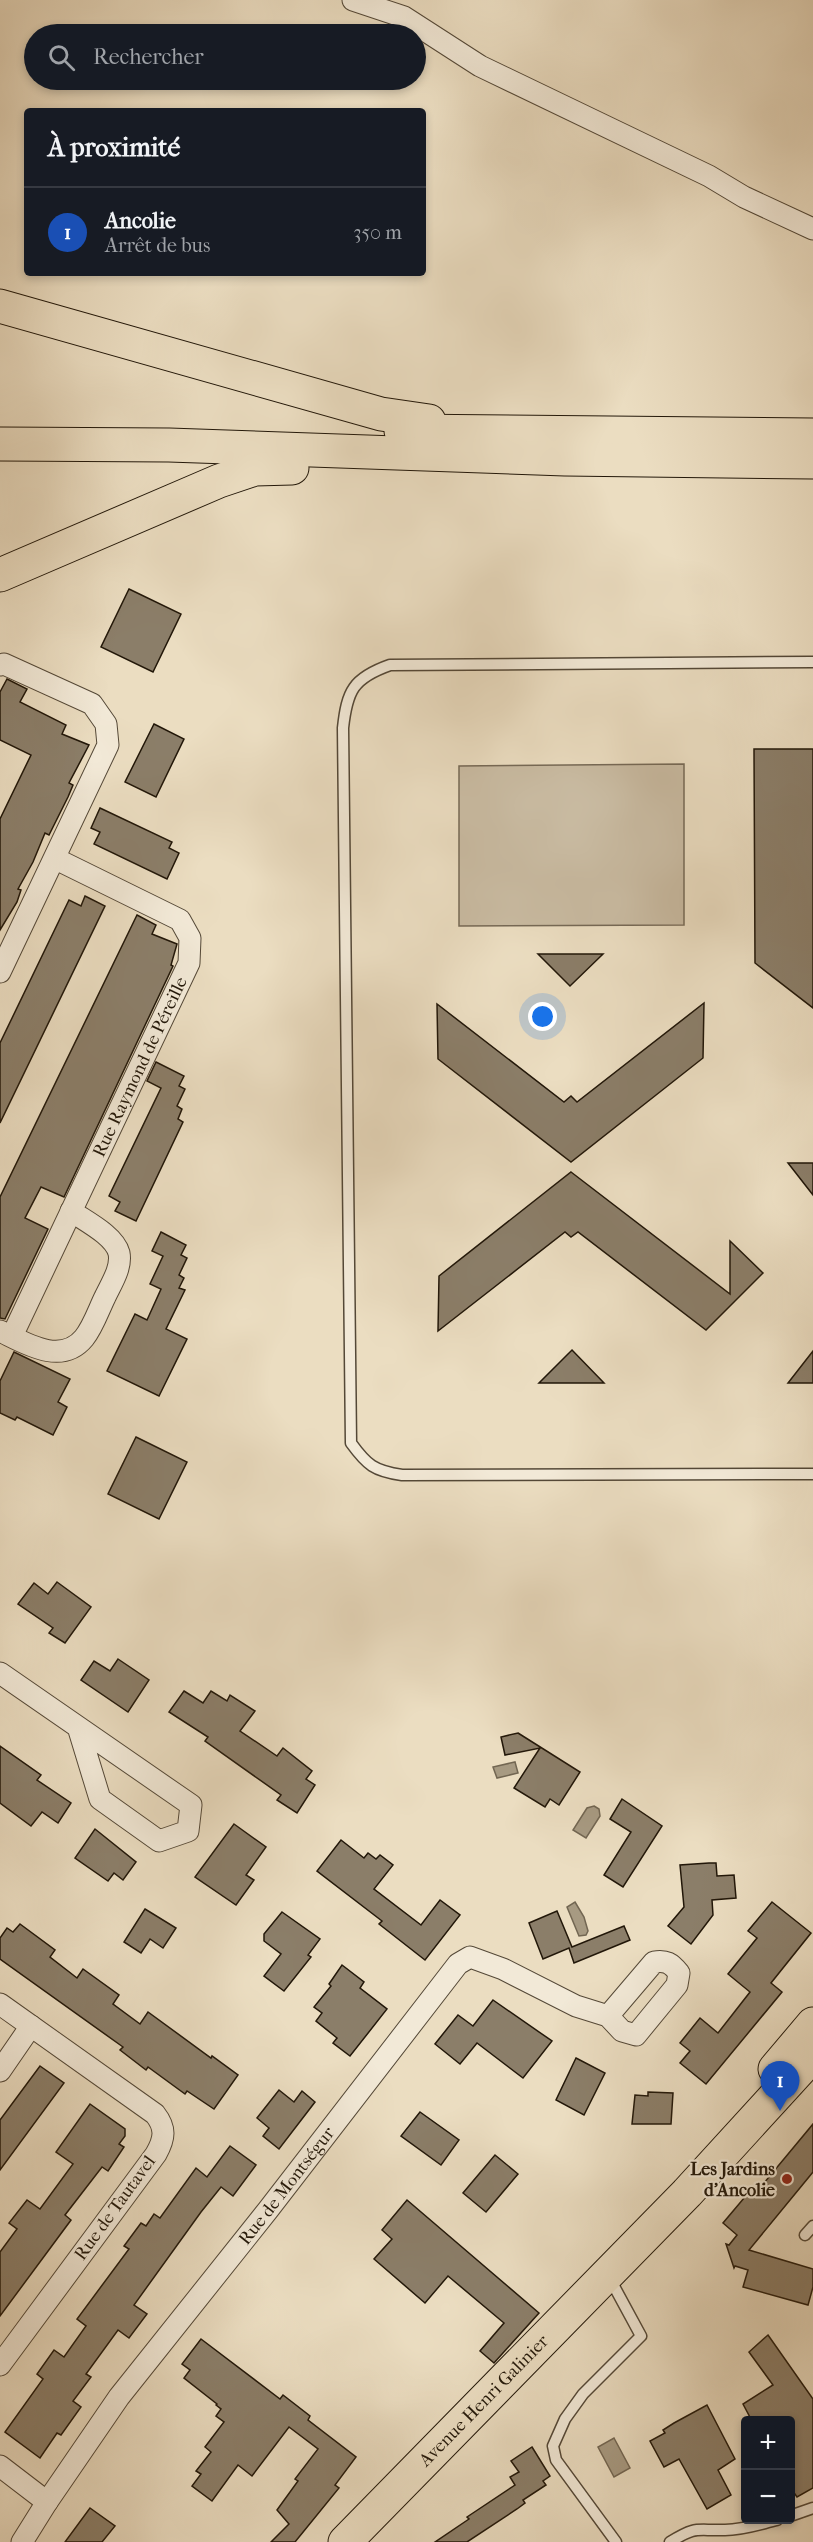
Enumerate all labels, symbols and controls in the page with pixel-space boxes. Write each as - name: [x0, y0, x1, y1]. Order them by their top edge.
- search box: [24, 24, 426, 90]
- icon: search: [45, 41, 78, 74]
- text: Rechercher: [93, 44, 204, 70]
- text: À proximité: [48, 132, 180, 163]
- text: Ancolie: [105, 208, 176, 234]
- text: 1: [64, 221, 71, 244]
- text: 350 m: [353, 221, 402, 244]
- text: Arrêt de bus: [105, 234, 210, 257]
- street label: Rue Raymond de Péreille: [88, 973, 192, 1160]
- your location: [528, 1002, 557, 1031]
- pin: 1: [760, 2062, 800, 2111]
- street label: Rue de Montségur: [234, 2122, 339, 2249]
- street label: Rue de Tautavel: [70, 2152, 160, 2264]
- place label: Les Jardins d'Ancolie: [690, 2159, 775, 2201]
- marker: Les Jardins d'Ancolie: [780, 2172, 794, 2186]
- street label: Avenue Henri Galinier: [414, 2330, 553, 2471]
- map controls: [741, 2416, 795, 2524]
- button: +: [741, 2416, 795, 2470]
- button: −: [741, 2470, 795, 2524]

